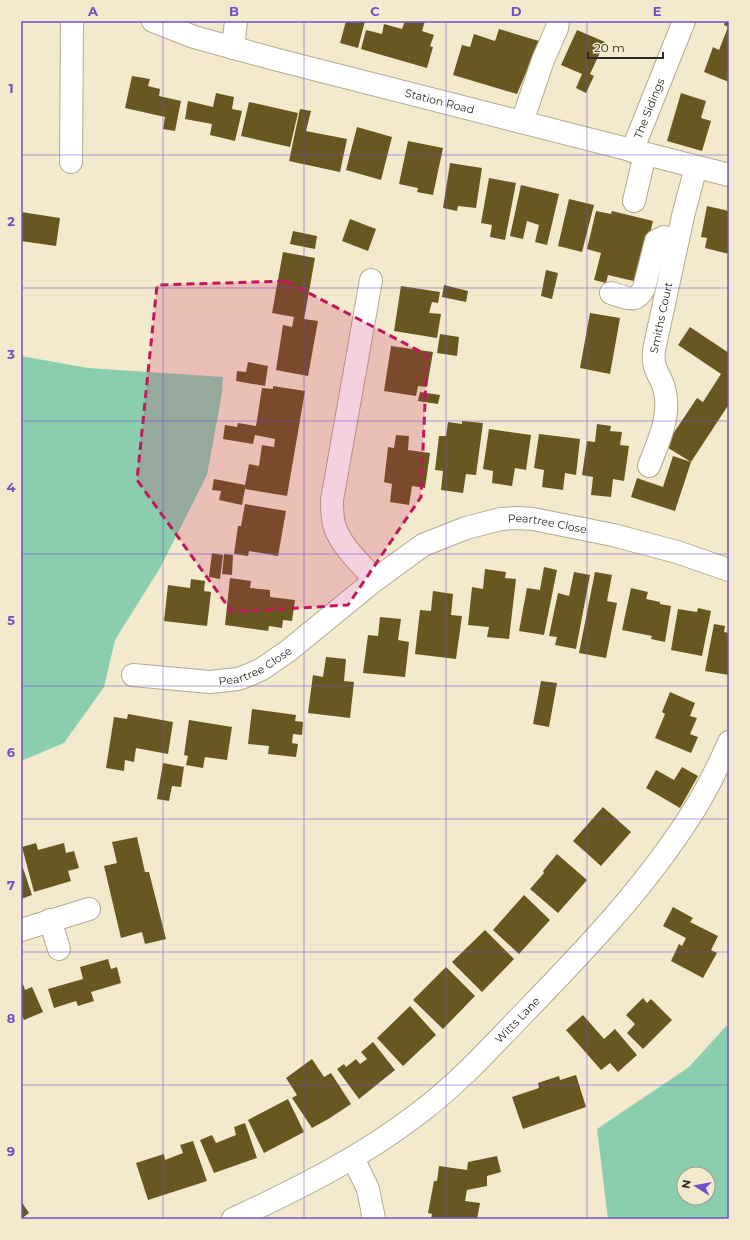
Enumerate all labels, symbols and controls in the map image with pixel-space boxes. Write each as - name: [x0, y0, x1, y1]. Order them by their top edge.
- text: A: [87, 3, 99, 19]
- text: B: [229, 3, 239, 19]
- text: C: [370, 3, 380, 19]
- text: D: [511, 3, 522, 19]
- text: E: [653, 3, 662, 19]
- scale bar: [588, 34, 663, 60]
- text: 20 m: [594, 40, 625, 55]
- street label: The Sidings: [631, 75, 668, 141]
- text: 1: [8, 80, 14, 96]
- street label: Station Road: [404, 86, 476, 117]
- text: 2: [7, 213, 15, 229]
- street label: Smiths Court: [646, 280, 676, 355]
- text: 3: [6, 346, 15, 362]
- text: 4: [7, 479, 16, 495]
- street label: Peartree Close: [507, 511, 588, 537]
- text: 5: [7, 612, 15, 628]
- street label: Peartree Close: [218, 643, 295, 688]
- text: 6: [7, 744, 16, 760]
- text: 7: [7, 877, 15, 893]
- street label: Witts Lane: [492, 994, 543, 1046]
- text: 8: [7, 1010, 16, 1026]
- text: 9: [7, 1143, 15, 1159]
- north arrow: [676, 1166, 716, 1206]
- text: N: [678, 1178, 694, 1190]

